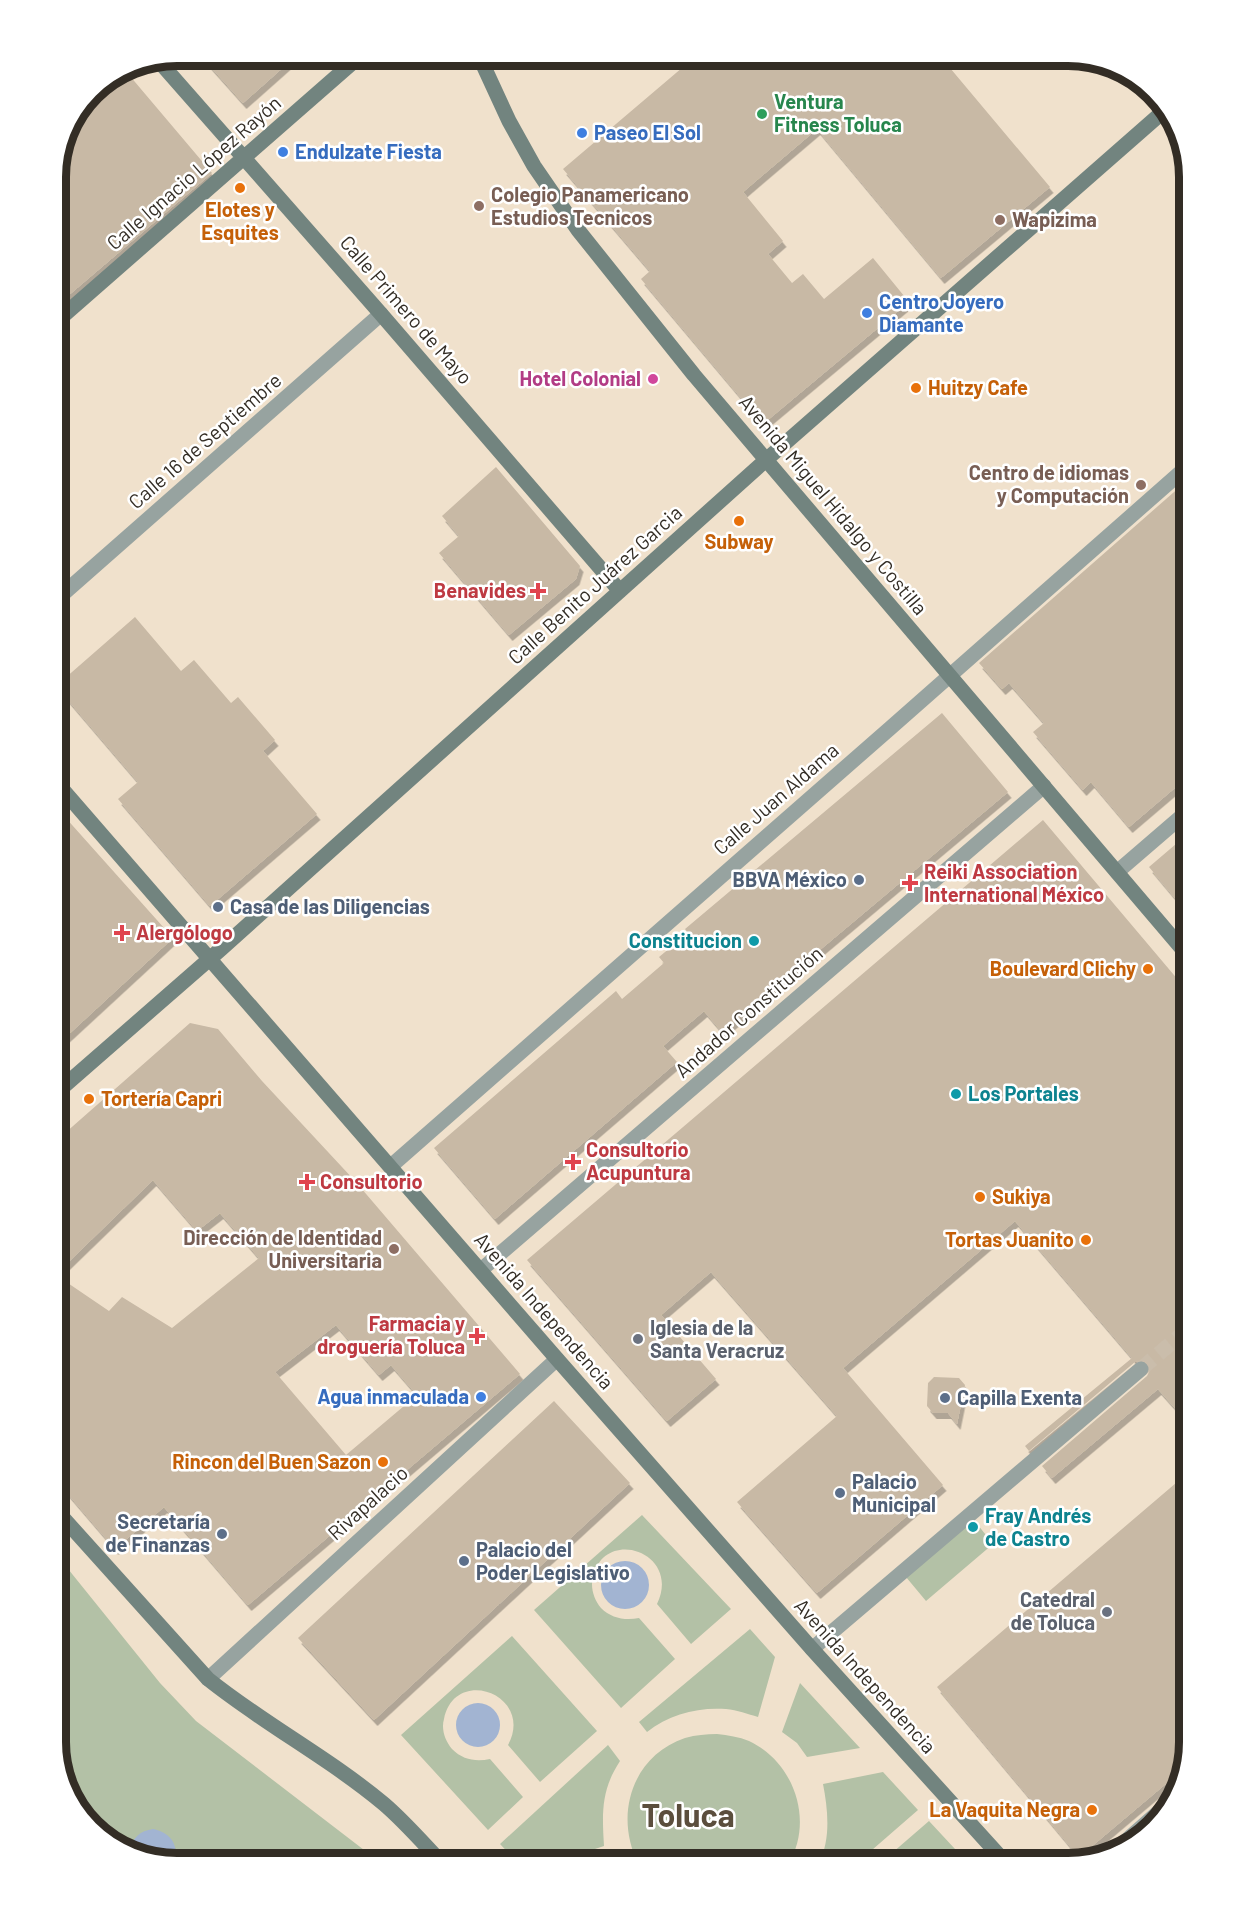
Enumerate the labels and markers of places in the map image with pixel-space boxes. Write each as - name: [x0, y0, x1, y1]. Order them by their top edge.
- place label: Ventura Fitness Toluca: [774, 89, 902, 136]
- marker: Ventura Fitness Toluca: [755, 107, 769, 121]
- place label: Paseo El Sol: [594, 120, 701, 144]
- marker: Paseo El Sol: [575, 126, 589, 140]
- place label: Endulzate Fiesta: [295, 139, 442, 163]
- marker: Endulzate Fiesta: [276, 145, 290, 159]
- marker: Elotes y Esquites: [233, 181, 247, 195]
- place label: Colegio Panamericano Estudios Tecnicos: [491, 182, 689, 229]
- place label: Elotes y Esquites: [201, 197, 279, 244]
- marker: Colegio Panamericano Estudios Tecnicos: [472, 199, 486, 213]
- place label: Wapizima: [1012, 207, 1097, 231]
- marker: Wapizima: [993, 213, 1007, 227]
- place label: Centro Joyero Diamante: [879, 289, 1004, 336]
- marker: Centro Joyero Diamante: [860, 306, 874, 320]
- place label: Hotel Colonial: [520, 366, 641, 390]
- marker: Hotel Colonial: [646, 372, 660, 386]
- place label: Huitzy Cafe: [928, 375, 1028, 399]
- marker: Huitzy Cafe: [909, 381, 923, 395]
- place label: Centro de idiomas y Computación: [969, 460, 1129, 507]
- marker: Centro de idiomas y Computación: [1134, 478, 1148, 492]
- marker: Subway: [732, 514, 746, 528]
- place label: Subway: [704, 529, 774, 553]
- place label: Benavides: [434, 578, 526, 602]
- marker: Benavides: [531, 584, 545, 598]
- place label: Reiki Association International México: [924, 859, 1104, 906]
- place label: BBVA México: [733, 867, 847, 891]
- marker: BBVA México: [852, 873, 866, 887]
- marker: Reiki Association International México: [901, 874, 919, 892]
- place label: Casa de las Diligencias: [230, 894, 430, 918]
- marker: Casa de las Diligencias: [211, 900, 225, 914]
- place label: Alergólogo: [136, 920, 233, 944]
- marker: Alergólogo: [113, 924, 131, 942]
- place label: Constitucion: [629, 928, 742, 952]
- marker: Constitucion: [747, 934, 761, 948]
- place label: Boulevard Clichy: [990, 956, 1136, 980]
- marker: Boulevard Clichy: [1141, 962, 1155, 976]
- place label: Los Portales: [968, 1081, 1079, 1105]
- place label: Tortería Capri: [101, 1086, 222, 1110]
- marker: Los Portales: [949, 1087, 963, 1101]
- marker: Tortería Capri: [82, 1092, 96, 1106]
- place label: Consultorio Acupuntura: [586, 1137, 691, 1184]
- marker: Consultorio Acupuntura: [564, 1153, 582, 1171]
- place label: Consultorio: [320, 1169, 423, 1193]
- marker: Consultorio: [298, 1173, 316, 1191]
- place label: Sukiya: [992, 1184, 1051, 1208]
- marker: Sukiya: [973, 1190, 987, 1204]
- place label: Dirección de Identidad Universitaria: [183, 1225, 382, 1272]
- place label: Tortas Juanito: [945, 1227, 1074, 1251]
- marker: Tortas Juanito: [1079, 1233, 1093, 1247]
- marker: Dirección de Identidad Universitaria: [387, 1242, 401, 1256]
- place label: Farmacia y droguería Toluca: [317, 1311, 465, 1358]
- place label: Iglesia de la Santa Veracruz: [650, 1315, 784, 1362]
- marker: Farmacia y droguería Toluca: [470, 1329, 484, 1343]
- marker: Iglesia de la Santa Veracruz: [631, 1332, 645, 1346]
- place label: Agua inmaculada: [317, 1384, 469, 1408]
- place label: Capilla Exenta: [957, 1385, 1082, 1409]
- marker: Agua inmaculada: [474, 1390, 488, 1404]
- marker: Capilla Exenta: [938, 1391, 952, 1405]
- place label: Rincon del Buen Sazon: [172, 1449, 371, 1473]
- marker: Rincon del Buen Sazon: [376, 1455, 390, 1469]
- place label: Palacio Municipal: [852, 1469, 936, 1516]
- marker: Palacio Municipal: [833, 1486, 847, 1500]
- place label: Fray Andrés de Castro: [985, 1503, 1091, 1550]
- place label: Secretaría de Finanzas: [105, 1509, 210, 1556]
- marker: Fray Andrés de Castro: [966, 1520, 980, 1534]
- marker: Secretaría de Finanzas: [215, 1527, 229, 1541]
- place label: Palacio del Poder Legislativo: [476, 1537, 630, 1584]
- marker: Palacio del Poder Legislativo: [457, 1554, 471, 1568]
- place label: Catedral de Toluca: [1011, 1587, 1095, 1634]
- marker: Catedral de Toluca: [1100, 1605, 1114, 1619]
- place label: La Vaquita Negra: [929, 1797, 1080, 1821]
- marker: La Vaquita Negra: [1085, 1803, 1099, 1817]

